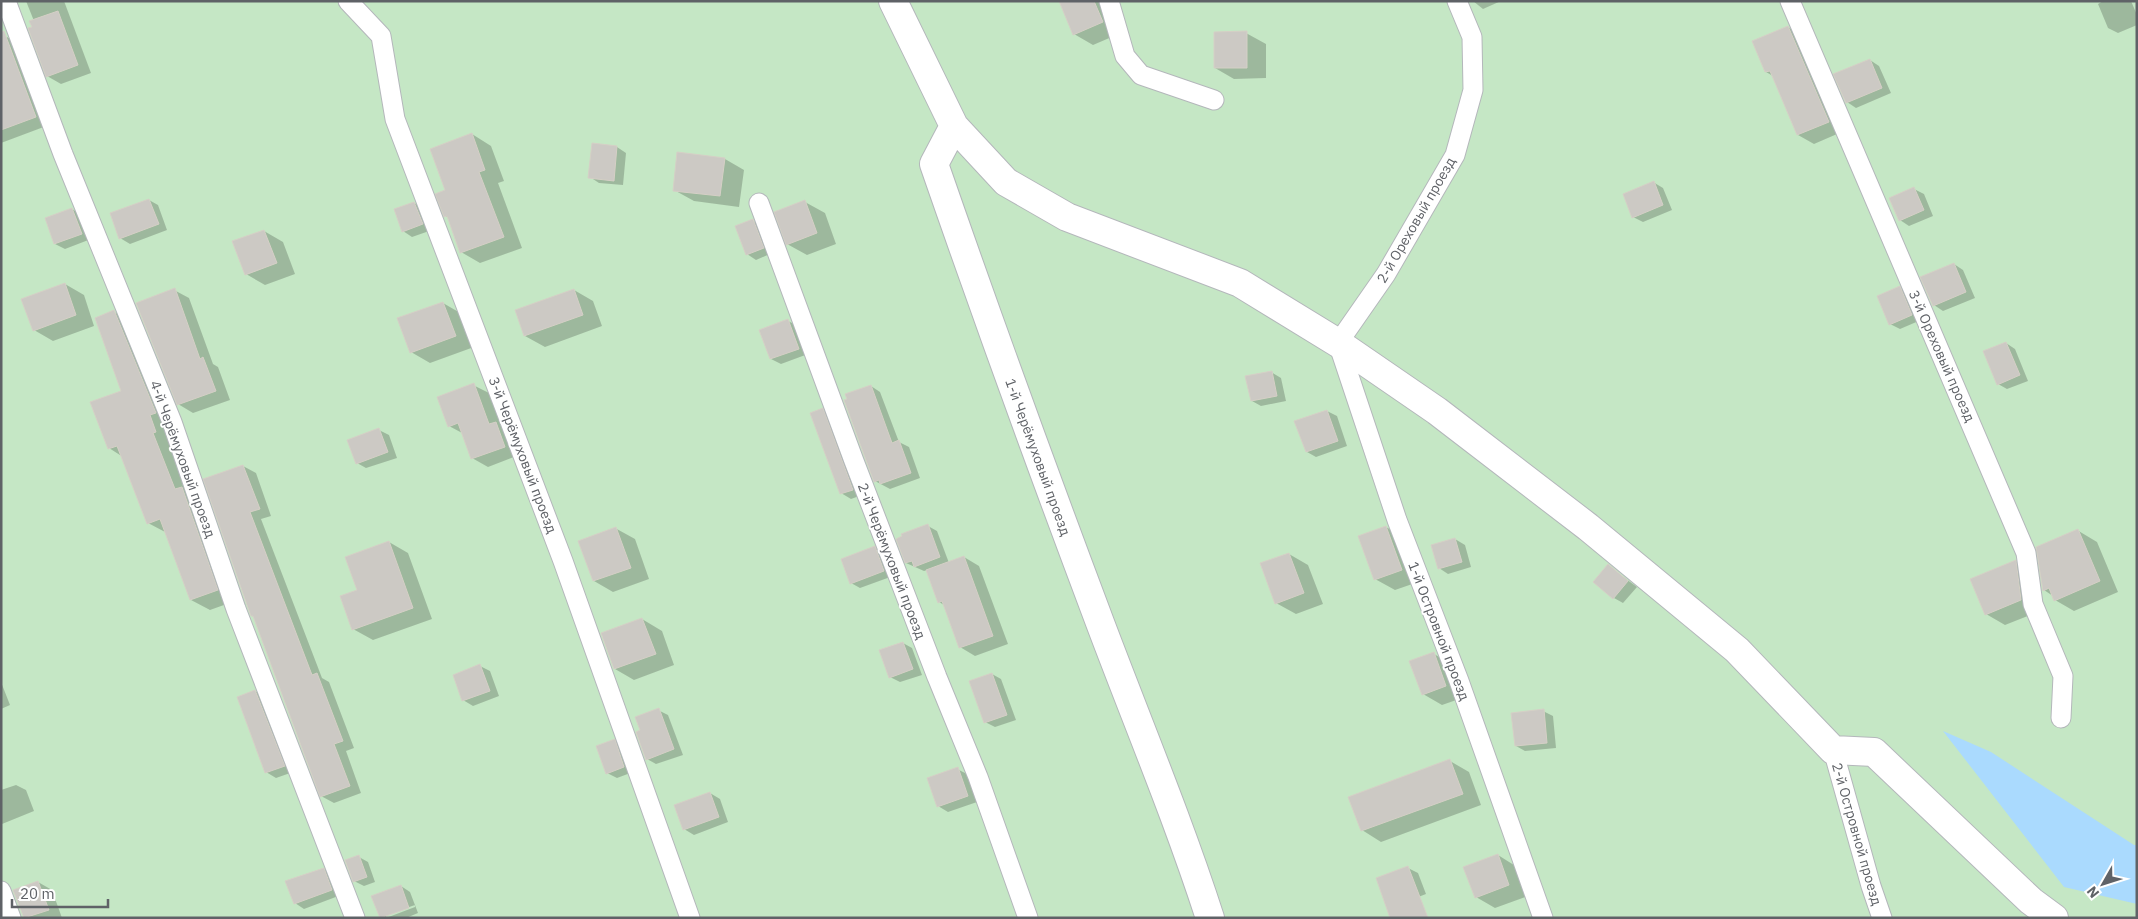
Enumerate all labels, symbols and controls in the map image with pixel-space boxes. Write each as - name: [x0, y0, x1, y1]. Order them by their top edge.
- street label: 2-й Ореховый проезд: [1373, 154, 1459, 286]
- street label: 3-й Ореховый проезд: [1905, 287, 1979, 425]
- street label: 3-й Черёмуховый проезд: [485, 374, 561, 536]
- street label: 1-й Черёмуховый проезд: [1001, 376, 1075, 538]
- street label: 4-й Черёмуховый проезд: [146, 378, 220, 540]
- street label: 2-й Черёмуховый проезд: [854, 480, 930, 642]
- street label: 1-й Островной проезд: [1404, 559, 1474, 703]
- street label: 2-й Островной проезд: [1828, 761, 1886, 907]
- north arrow: [2078, 859, 2128, 909]
- scale bar: [12, 876, 109, 908]
- text: N: [2083, 883, 2103, 902]
- text: 20 m: [20, 884, 55, 903]

